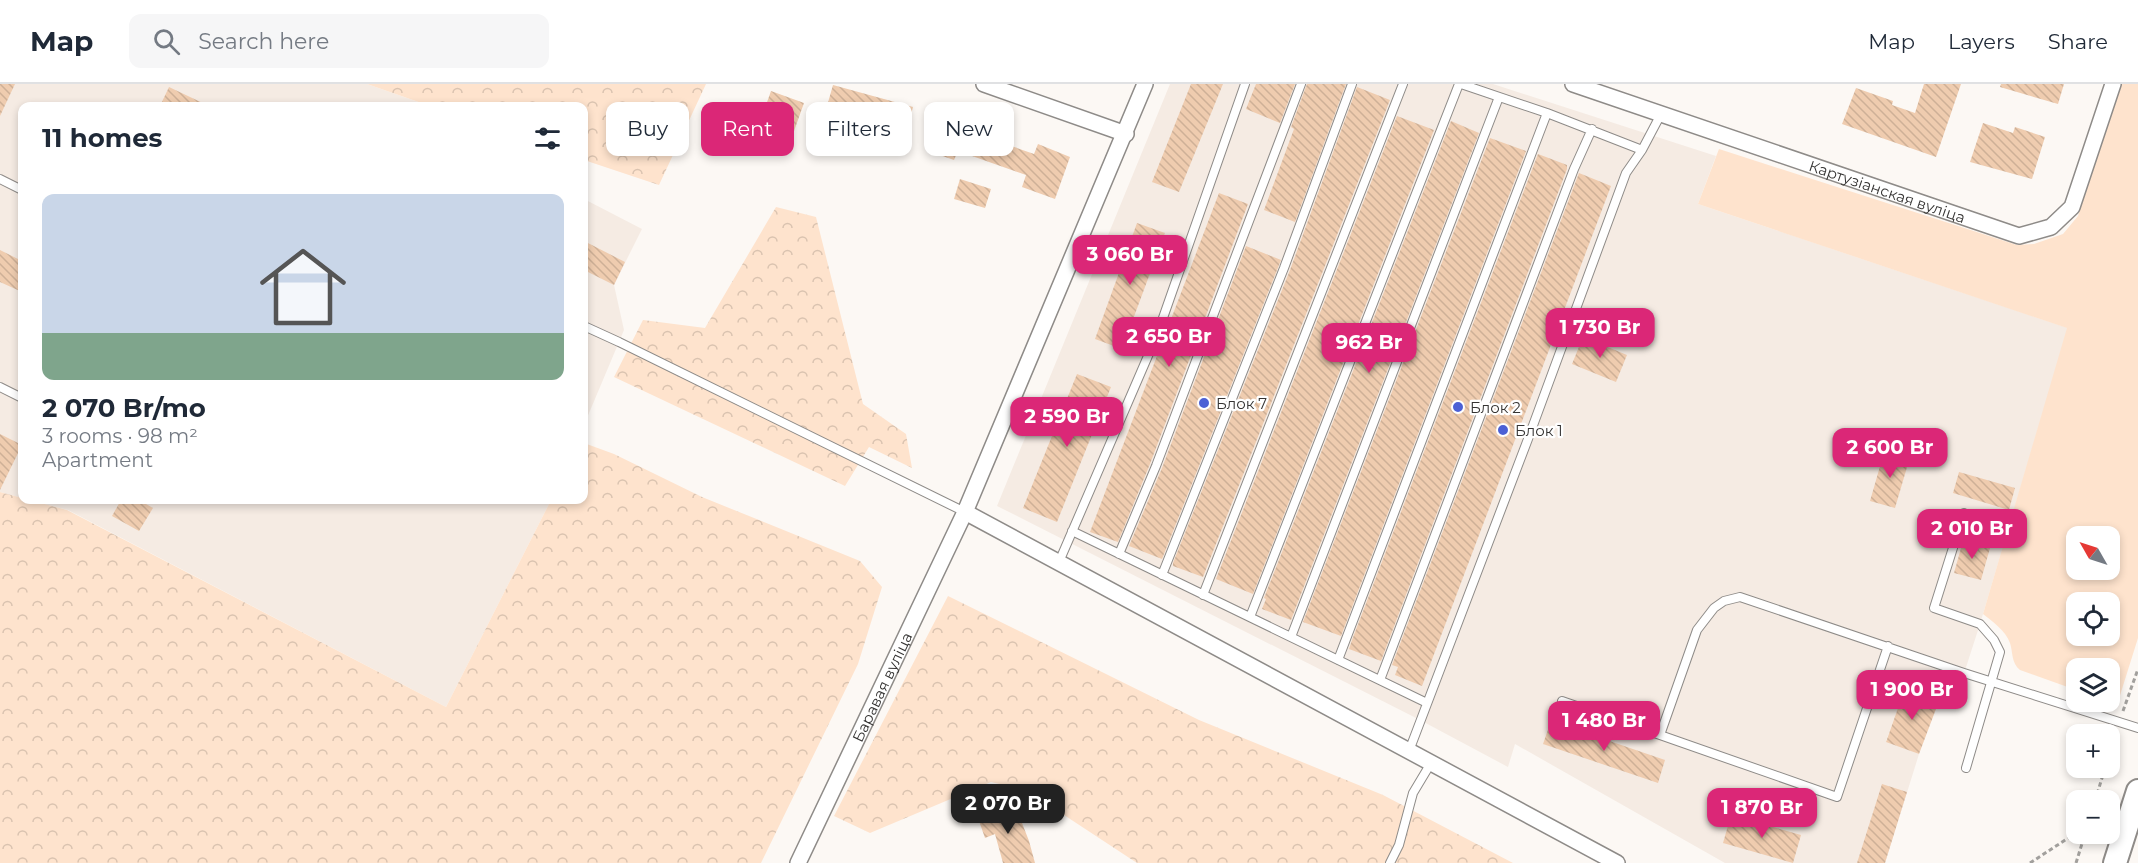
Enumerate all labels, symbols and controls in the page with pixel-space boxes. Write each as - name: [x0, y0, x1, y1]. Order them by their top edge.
- search box: [129, 14, 549, 68]
- text: Map: [30, 24, 93, 58]
- icon: search: [150, 25, 183, 58]
- text: Search here: [198, 28, 329, 55]
- text: Map: [1868, 29, 1915, 54]
- text: Layers: [1948, 29, 2015, 54]
- text: Share: [2048, 29, 2108, 54]
- chip: Buy: [606, 102, 689, 156]
- chip: Rent: [701, 102, 794, 156]
- chip: Filters: [806, 102, 912, 156]
- chip: New: [924, 102, 1014, 156]
- text: 11 homes: [42, 122, 162, 154]
- icon: filters: [531, 122, 564, 155]
- street label: Картузіанская вуліца: [1807, 156, 1968, 227]
- icon: home: [249, 233, 357, 341]
- pin: 3 060 Br: [1068, 235, 1192, 286]
- text: 3 060 Br: [1087, 242, 1173, 266]
- pin: 1 730 Br: [1538, 308, 1662, 359]
- text: 1 730 Br: [1560, 315, 1640, 339]
- pin: 2 650 Br: [1107, 317, 1231, 368]
- pin: 962 Br: [1320, 323, 1418, 374]
- text: 2 650 Br: [1126, 324, 1212, 348]
- text: 962 Br: [1336, 330, 1402, 354]
- text: 2 070 Br/mo: [42, 392, 206, 424]
- place label: Блок 7: [1216, 394, 1267, 413]
- marker: Блок 7: [1197, 396, 1211, 410]
- pin: 2 590 Br: [1005, 397, 1129, 448]
- place label: Блок 2: [1470, 398, 1521, 417]
- marker: Блок 2: [1451, 400, 1465, 414]
- text: 2 590 Br: [1024, 404, 1110, 428]
- place label: Блок 1: [1515, 421, 1563, 440]
- marker: Блок 1: [1496, 423, 1510, 437]
- text: 3 rooms · 98 m²: [42, 424, 198, 448]
- pin: 2 600 Br: [1828, 428, 1952, 479]
- text: 2 600 Br: [1847, 435, 1933, 459]
- text: Apartment: [42, 448, 153, 472]
- pin: 2 010 Br: [1910, 509, 2034, 560]
- text: 2 010 Br: [1931, 516, 2013, 540]
- north arrow: [2066, 526, 2120, 580]
- map controls: [2066, 526, 2120, 844]
- button: locate: [2066, 592, 2120, 646]
- street label: Баравая вуліца: [848, 629, 916, 745]
- button: layers: [2066, 658, 2120, 712]
- pin: 1 900 Br: [1850, 670, 1974, 721]
- text: 1 900 Br: [1871, 677, 1953, 701]
- pin: 1 480 Br: [1542, 701, 1666, 752]
- text: 1 480 Br: [1562, 708, 1646, 732]
- button: +: [2066, 724, 2120, 778]
- pin: 2 070 Br: [946, 784, 1070, 835]
- pin: 1 870 Br: [1700, 788, 1824, 839]
- button: −: [2066, 790, 2120, 844]
- text: 2 070 Br: [965, 791, 1051, 815]
- text: 1 870 Br: [1721, 795, 1803, 819]

